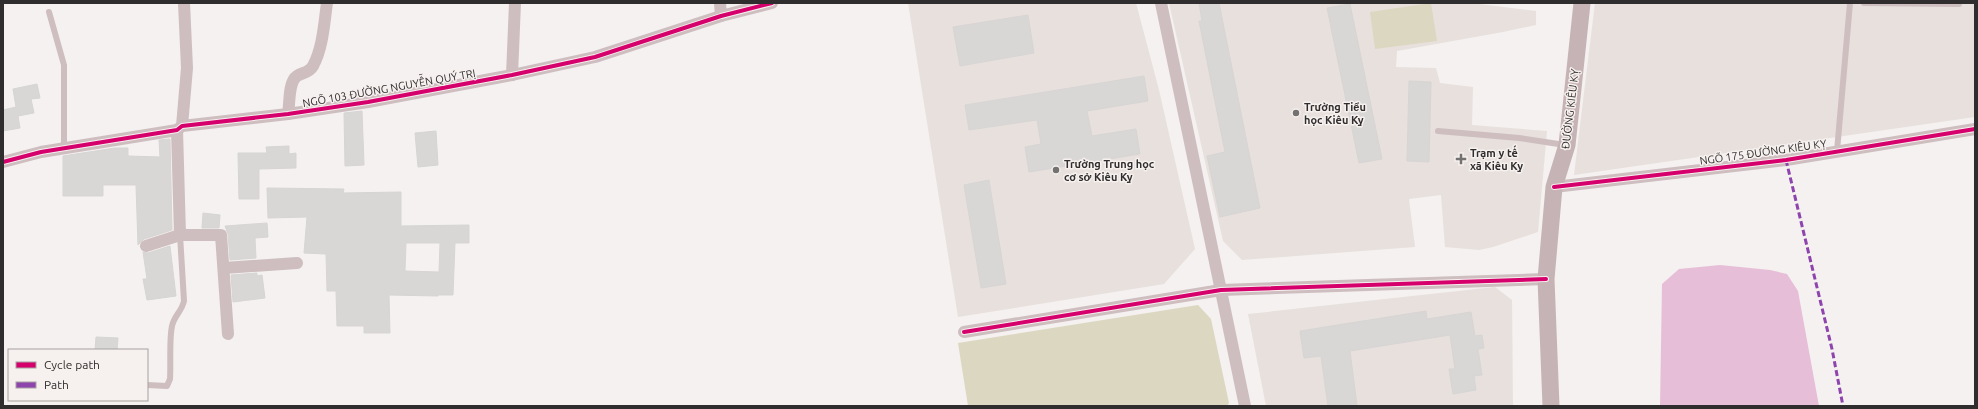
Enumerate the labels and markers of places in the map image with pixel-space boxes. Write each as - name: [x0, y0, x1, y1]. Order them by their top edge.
- place label: Trường Tiểu học Kiêu Kỵ: [1304, 101, 1366, 126]
- marker: Trường Tiểu học Kiêu Kỵ: [1291, 108, 1301, 118]
- place label: Trạm y tế xã Kiêu Kỵ: [1470, 145, 1523, 172]
- marker: Trạm y tế xã Kiêu Kỵ: [1455, 153, 1467, 165]
- place label: Trường Trung học cơ sở Kiêu Kỵ: [1064, 158, 1155, 183]
- marker: Trường Trung học cơ sở Kiêu Kỵ: [1051, 165, 1061, 175]

